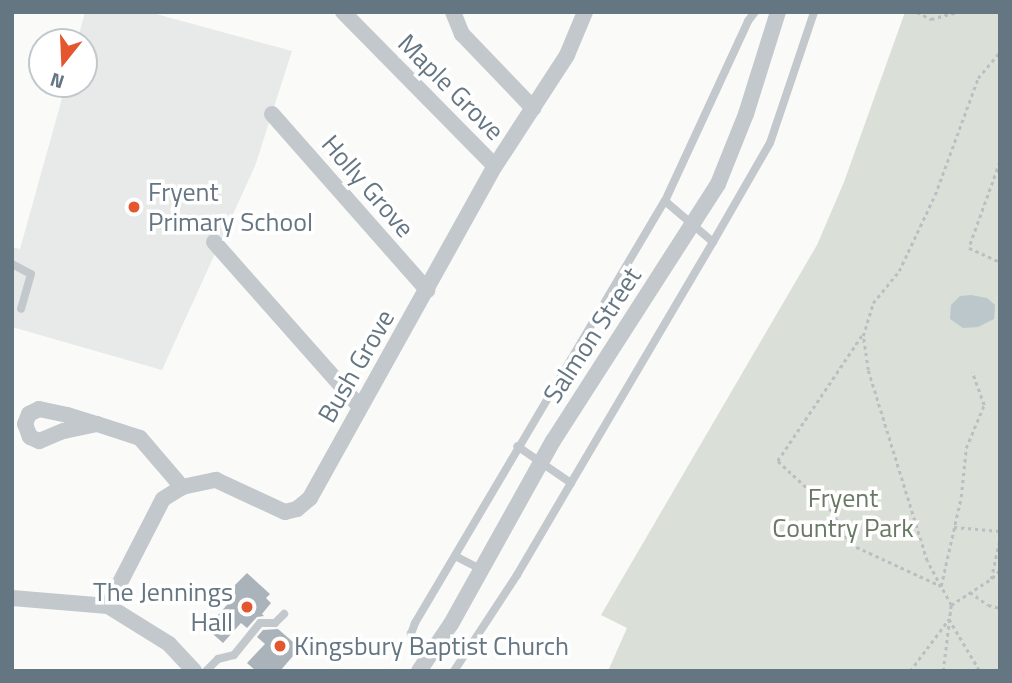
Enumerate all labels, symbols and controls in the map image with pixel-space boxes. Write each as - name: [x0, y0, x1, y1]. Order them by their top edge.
- north arrow: [28, 28, 98, 98]
- street label: Maple Grove: [392, 28, 510, 146]
- text: N: [46, 66, 68, 97]
- street label: Holly Grove: [315, 129, 421, 243]
- place label: Fryent Primary School: [148, 176, 313, 238]
- marker: Fryent Primary School: [126, 199, 142, 215]
- street label: Salmon Street: [537, 261, 647, 409]
- street label: Bush Grove: [311, 304, 401, 428]
- park label: Fryent Country Park: [772, 482, 914, 544]
- place label: The Jennings Hall: [93, 576, 233, 638]
- marker: The Jennings Hall: [239, 599, 255, 615]
- place label: Kingsbury Baptist Church: [294, 630, 569, 662]
- marker: Kingsbury Baptist Church: [272, 638, 288, 654]

